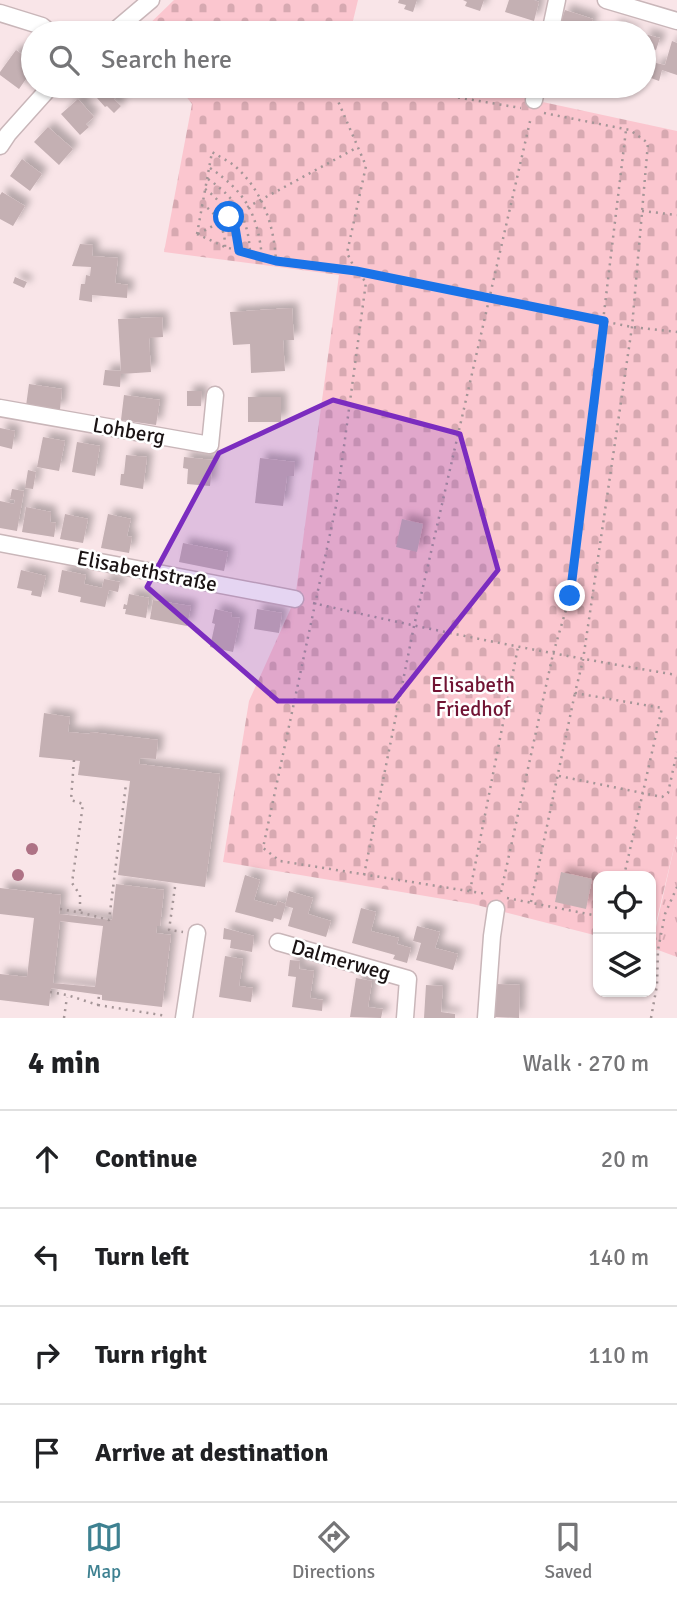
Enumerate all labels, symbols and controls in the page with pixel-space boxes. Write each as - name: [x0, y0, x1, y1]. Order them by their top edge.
- search box: [21, 21, 656, 98]
- icon: search: [45, 41, 83, 79]
- text: Search here: [101, 44, 232, 76]
- route start: [213, 201, 244, 232]
- street label: Lohberg: [91, 412, 167, 450]
- street label: Elisabethstraße: [75, 545, 219, 597]
- route end: [554, 580, 585, 611]
- park label: Elisabeth Friedhof: [431, 672, 515, 722]
- map controls: [593, 871, 656, 997]
- button: locate: [593, 871, 656, 934]
- street label: Dalmerweg: [288, 933, 394, 987]
- button: layers: [593, 934, 656, 997]
- text: 4 min: [28, 1045, 100, 1082]
- text: Walk · 270 m: [523, 1049, 649, 1078]
- icon: ahead: [28, 1140, 66, 1178]
- text: Continue: [95, 1143, 197, 1175]
- text: 20 m: [601, 1145, 649, 1174]
- icon: left: [28, 1238, 66, 1276]
- text: Turn left: [95, 1241, 189, 1273]
- text: 140 m: [588, 1243, 649, 1272]
- icon: right: [28, 1336, 66, 1374]
- text: Turn right: [95, 1339, 207, 1371]
- text: 110 m: [588, 1341, 649, 1370]
- icon: arrive: [28, 1434, 66, 1472]
- text: Arrive at destination: [95, 1437, 328, 1469]
- tab: Map: [85, 1518, 123, 1584]
- tab: Directions: [292, 1518, 375, 1584]
- tab: Saved: [544, 1518, 592, 1584]

